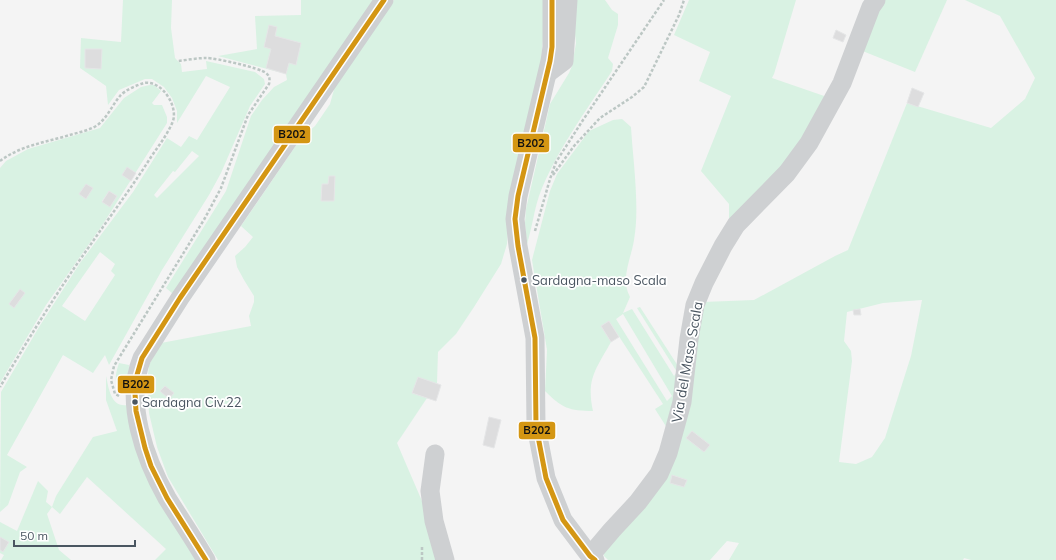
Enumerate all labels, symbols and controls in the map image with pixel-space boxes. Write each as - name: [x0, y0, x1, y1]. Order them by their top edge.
- line badge: B202: [273, 125, 311, 144]
- text: B202: [278, 127, 306, 141]
- line badge: B202: [512, 133, 550, 153]
- text: B202: [517, 136, 545, 150]
- place label: Sardagna-maso Scala: [532, 272, 667, 288]
- marker: Sardagna-maso Scala: [519, 275, 529, 285]
- street label: Via del Maso Scala: [667, 300, 707, 424]
- line badge: B202: [117, 375, 155, 394]
- text: B202: [122, 377, 150, 391]
- place label: Sardagna Civ.22: [142, 394, 242, 410]
- marker: Sardagna Civ.22: [130, 397, 140, 407]
- line badge: B202: [518, 421, 556, 440]
- text: B202: [523, 423, 551, 437]
- scale bar: [14, 522, 135, 548]
- text: 50 m: [20, 528, 48, 543]

